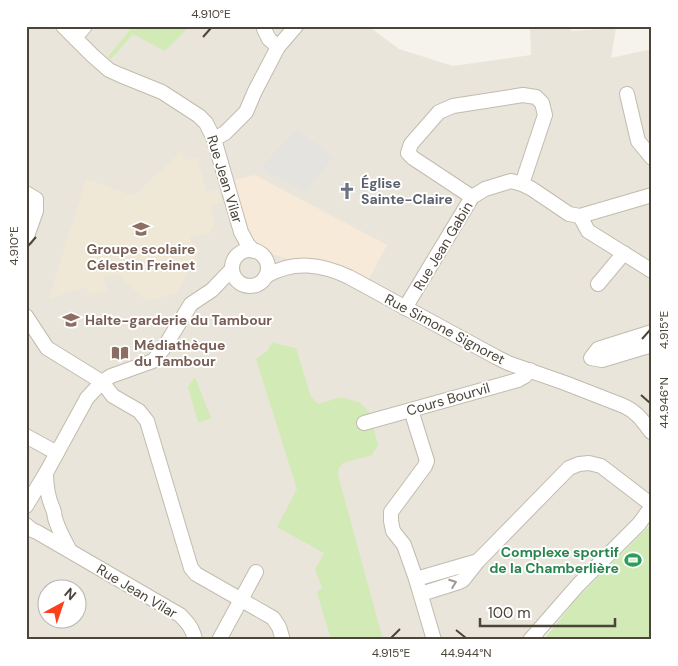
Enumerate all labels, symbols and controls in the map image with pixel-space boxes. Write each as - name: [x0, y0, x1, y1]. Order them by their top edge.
- text: 4.910°E: [191, 6, 231, 22]
- street label: Rue Jean Vilar: [203, 133, 247, 225]
- place label: Église Sainte-Claire: [361, 174, 453, 208]
- church icon: Église Sainte-Claire: [337, 181, 357, 201]
- street label: Rue Jean Gabin: [409, 198, 477, 294]
- school or university icon: Groupe scolaire Célestin Freinet: [131, 219, 151, 239]
- text: 4.910°E: [6, 226, 22, 266]
- place label: Groupe scolaire Célestin Freinet: [87, 240, 195, 274]
- street label: Rue Simone Signoret: [382, 290, 508, 368]
- school or university icon: Halte-garderie du Tambour: [61, 310, 81, 330]
- text: 4.915°E: [656, 310, 672, 349]
- place label: Halte-garderie du Tambour: [85, 311, 272, 329]
- place label: Médiathèque du Tambour: [134, 336, 225, 370]
- library icon: Médiathèque du Tambour: [110, 343, 130, 363]
- text: 44.946°N: [656, 377, 672, 429]
- street label: Cours Bourvil: [404, 378, 492, 420]
- place label: Complexe sportif de la Chamberlière: [489, 543, 619, 577]
- sports icon: Complexe sportif de la Chamberlière: [623, 550, 643, 570]
- street label: Rue Jean Vilar: [93, 560, 181, 622]
- north arrow: [38, 578, 88, 628]
- one-way arrow: [448, 579, 457, 589]
- text: N: [61, 584, 80, 604]
- scale bar: [480, 596, 616, 628]
- text: 100 m: [488, 603, 531, 623]
- text: 4.915°E: [372, 645, 411, 661]
- text: 44.944°N: [440, 645, 492, 661]

